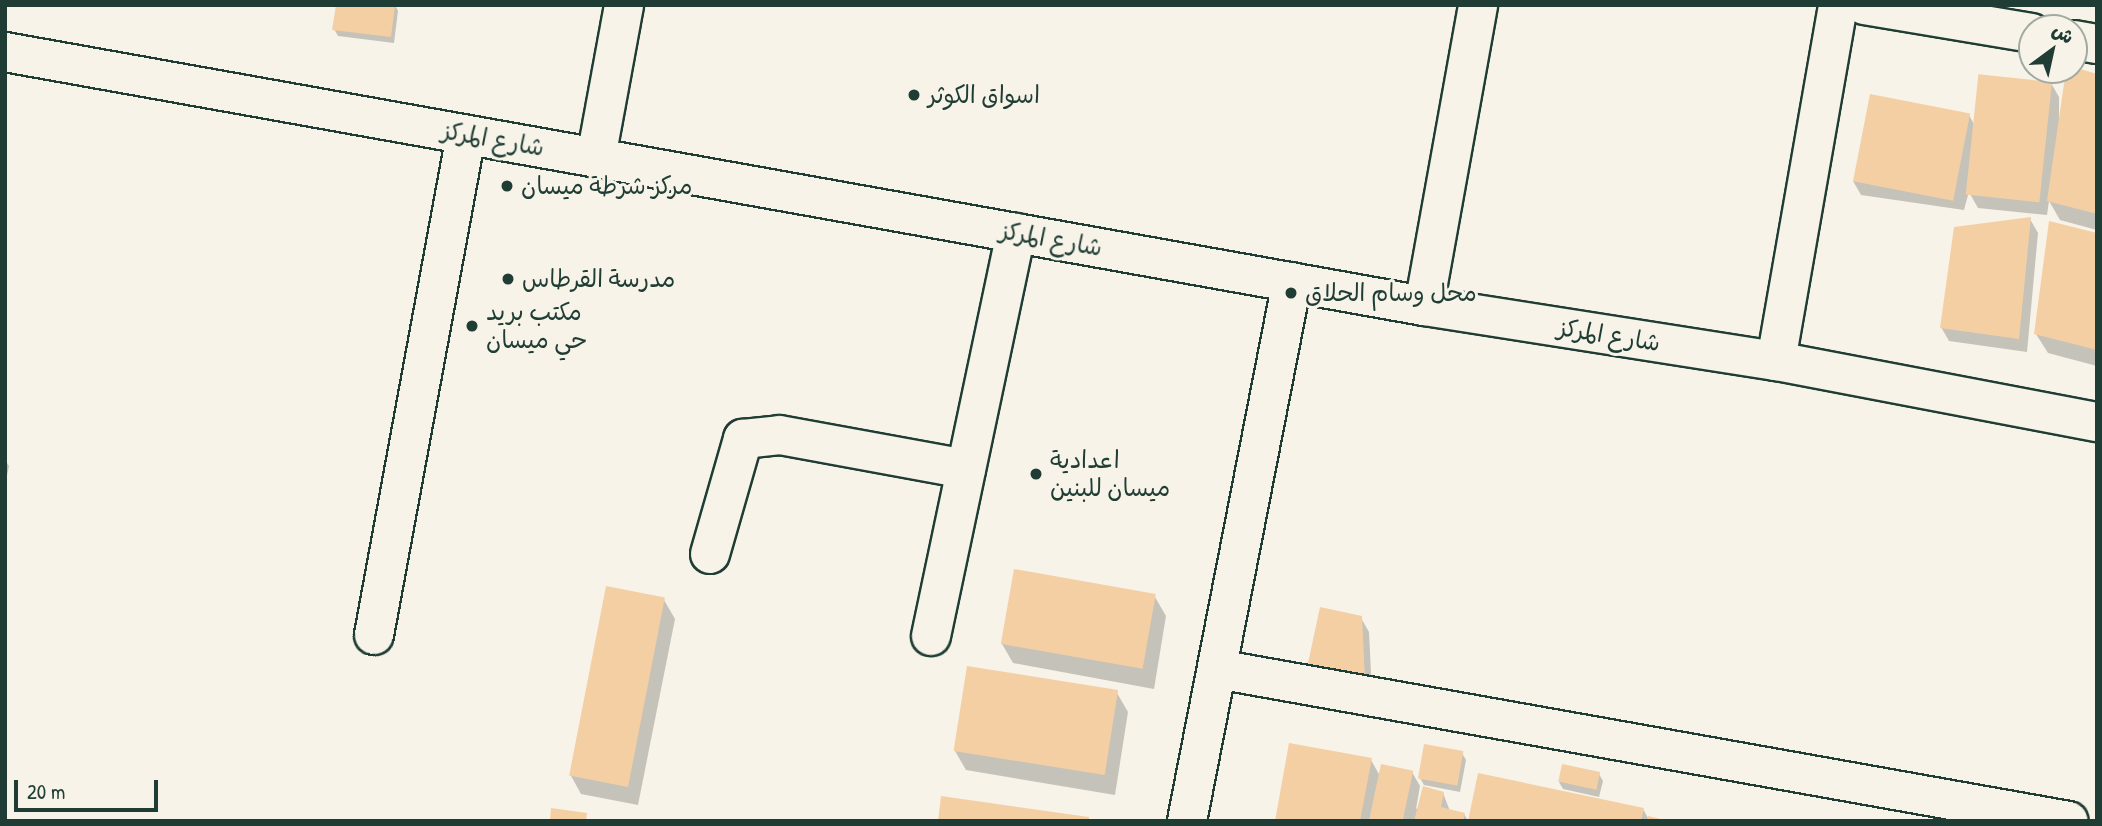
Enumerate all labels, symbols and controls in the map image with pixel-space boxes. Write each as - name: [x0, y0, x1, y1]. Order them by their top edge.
- north arrow: [2018, 14, 2088, 84]
- text: ش: [2048, 16, 2079, 50]
- place label: اسواق الكوثر: [928, 81, 1040, 109]
- marker: اسواق الكوثر: [906, 87, 922, 103]
- street label: شارع المركز: [439, 116, 547, 162]
- place label: مركز شرطة ميسان: [521, 172, 692, 200]
- marker: مركز شرطة ميسان: [499, 178, 515, 194]
- street label: شارع المركز: [997, 216, 1105, 262]
- place label: مدرسة القرطاس: [522, 265, 675, 293]
- marker: مدرسة القرطاس: [500, 271, 516, 287]
- place label: محل وسام الحلاق: [1305, 279, 1477, 307]
- marker: محل وسام الحلاق: [1283, 285, 1299, 301]
- place label: مكتب بريد حي ميسان: [486, 298, 587, 354]
- street label: شارع المركز: [1556, 313, 1662, 357]
- marker: مكتب بريد حي ميسان: [464, 318, 480, 334]
- place label: اعدادية ميسان للبنين: [1050, 446, 1170, 502]
- marker: اعدادية ميسان للبنين: [1028, 466, 1044, 482]
- scale bar: [18, 766, 161, 810]
- text: 20 m: [27, 777, 65, 806]

